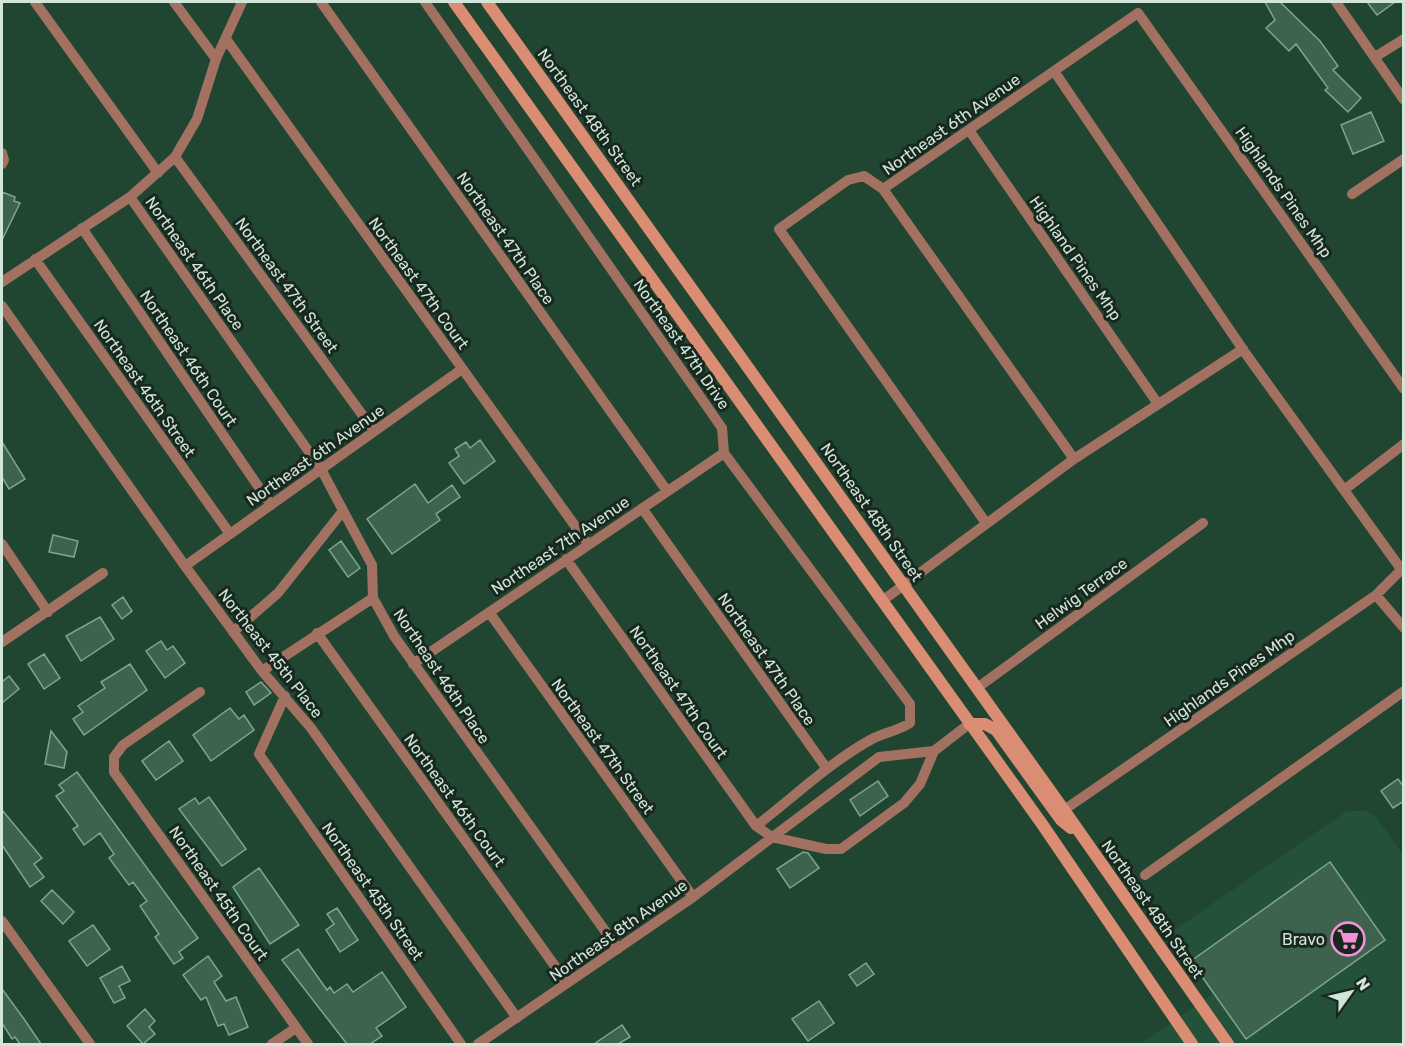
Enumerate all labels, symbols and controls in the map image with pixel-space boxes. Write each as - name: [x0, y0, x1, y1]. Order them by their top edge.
- street label: Northeast 48th Street: [533, 45, 646, 190]
- street label: Northeast 6th Avenue: [879, 70, 1024, 179]
- street label: Highlands Pines Mhp: [1231, 123, 1336, 261]
- street label: Northeast 47th Place: [453, 169, 558, 308]
- street label: Northeast 46th Place: [141, 193, 248, 334]
- street label: Highland Pines Mhp: [1026, 193, 1126, 324]
- street label: Northeast 47th Street: [231, 214, 342, 357]
- street label: Northeast 47th Court: [364, 214, 473, 353]
- street label: Northeast 47th Drive: [629, 275, 734, 413]
- street label: Northeast 46th Court: [136, 287, 241, 430]
- street label: Northeast 46th Street: [90, 316, 199, 461]
- street label: Northeast 6th Avenue: [243, 401, 388, 510]
- street label: Northeast 48th Street: [817, 439, 927, 585]
- street label: Northeast 7th Avenue: [488, 492, 633, 599]
- street label: Helwig Terrace: [1031, 554, 1131, 633]
- street label: Northeast 45th Place: [214, 585, 327, 722]
- street label: Northeast 47th Place: [714, 590, 819, 729]
- street label: Northeast 46th Place: [389, 605, 494, 747]
- street label: Northeast 47th Court: [625, 622, 732, 762]
- street label: Highlands Pines Mhp: [1160, 626, 1298, 731]
- street label: Northeast 47th Street: [547, 675, 658, 818]
- street label: Northeast 46th Court: [400, 730, 509, 871]
- street label: Northeast 45th Street: [318, 819, 427, 964]
- street label: Northeast 45th Court: [165, 822, 272, 964]
- street label: Northeast 48th Street: [1098, 836, 1208, 982]
- street label: Northeast 8th Avenue: [546, 876, 691, 985]
- supermarket icon: Bravo: [1330, 921, 1366, 957]
- place label: Bravo: [1282, 930, 1325, 949]
- north arrow: [1321, 962, 1381, 1022]
- text: N: [1352, 974, 1374, 994]

